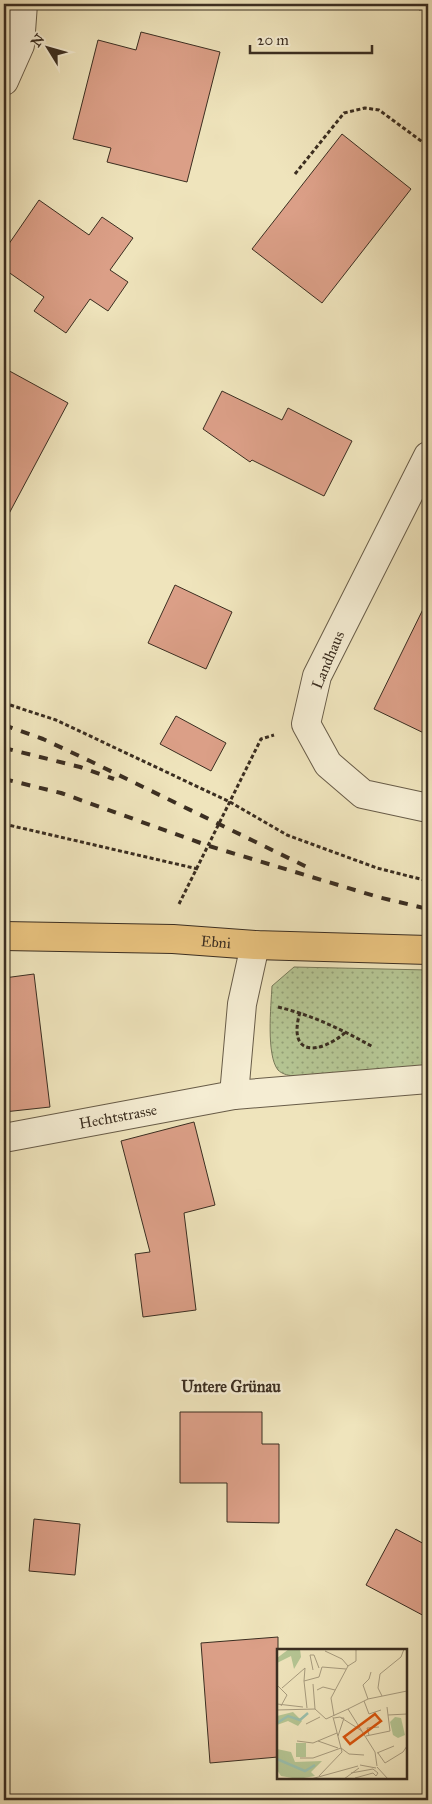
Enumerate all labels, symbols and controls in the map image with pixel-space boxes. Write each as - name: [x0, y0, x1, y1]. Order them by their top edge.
- north arrow: [22, 22, 72, 72]
- scale bar: [250, 22, 372, 54]
- text: N: [28, 31, 48, 50]
- text: 20 m: [257, 31, 289, 49]
- street label: Landhaus: [308, 628, 348, 692]
- street label: Ebni: [200, 932, 232, 952]
- street label: Hechtstrasse: [78, 1101, 158, 1133]
- district label: Untere Grünau: [181, 1377, 281, 1396]
- inset map: [277, 1649, 407, 1779]

